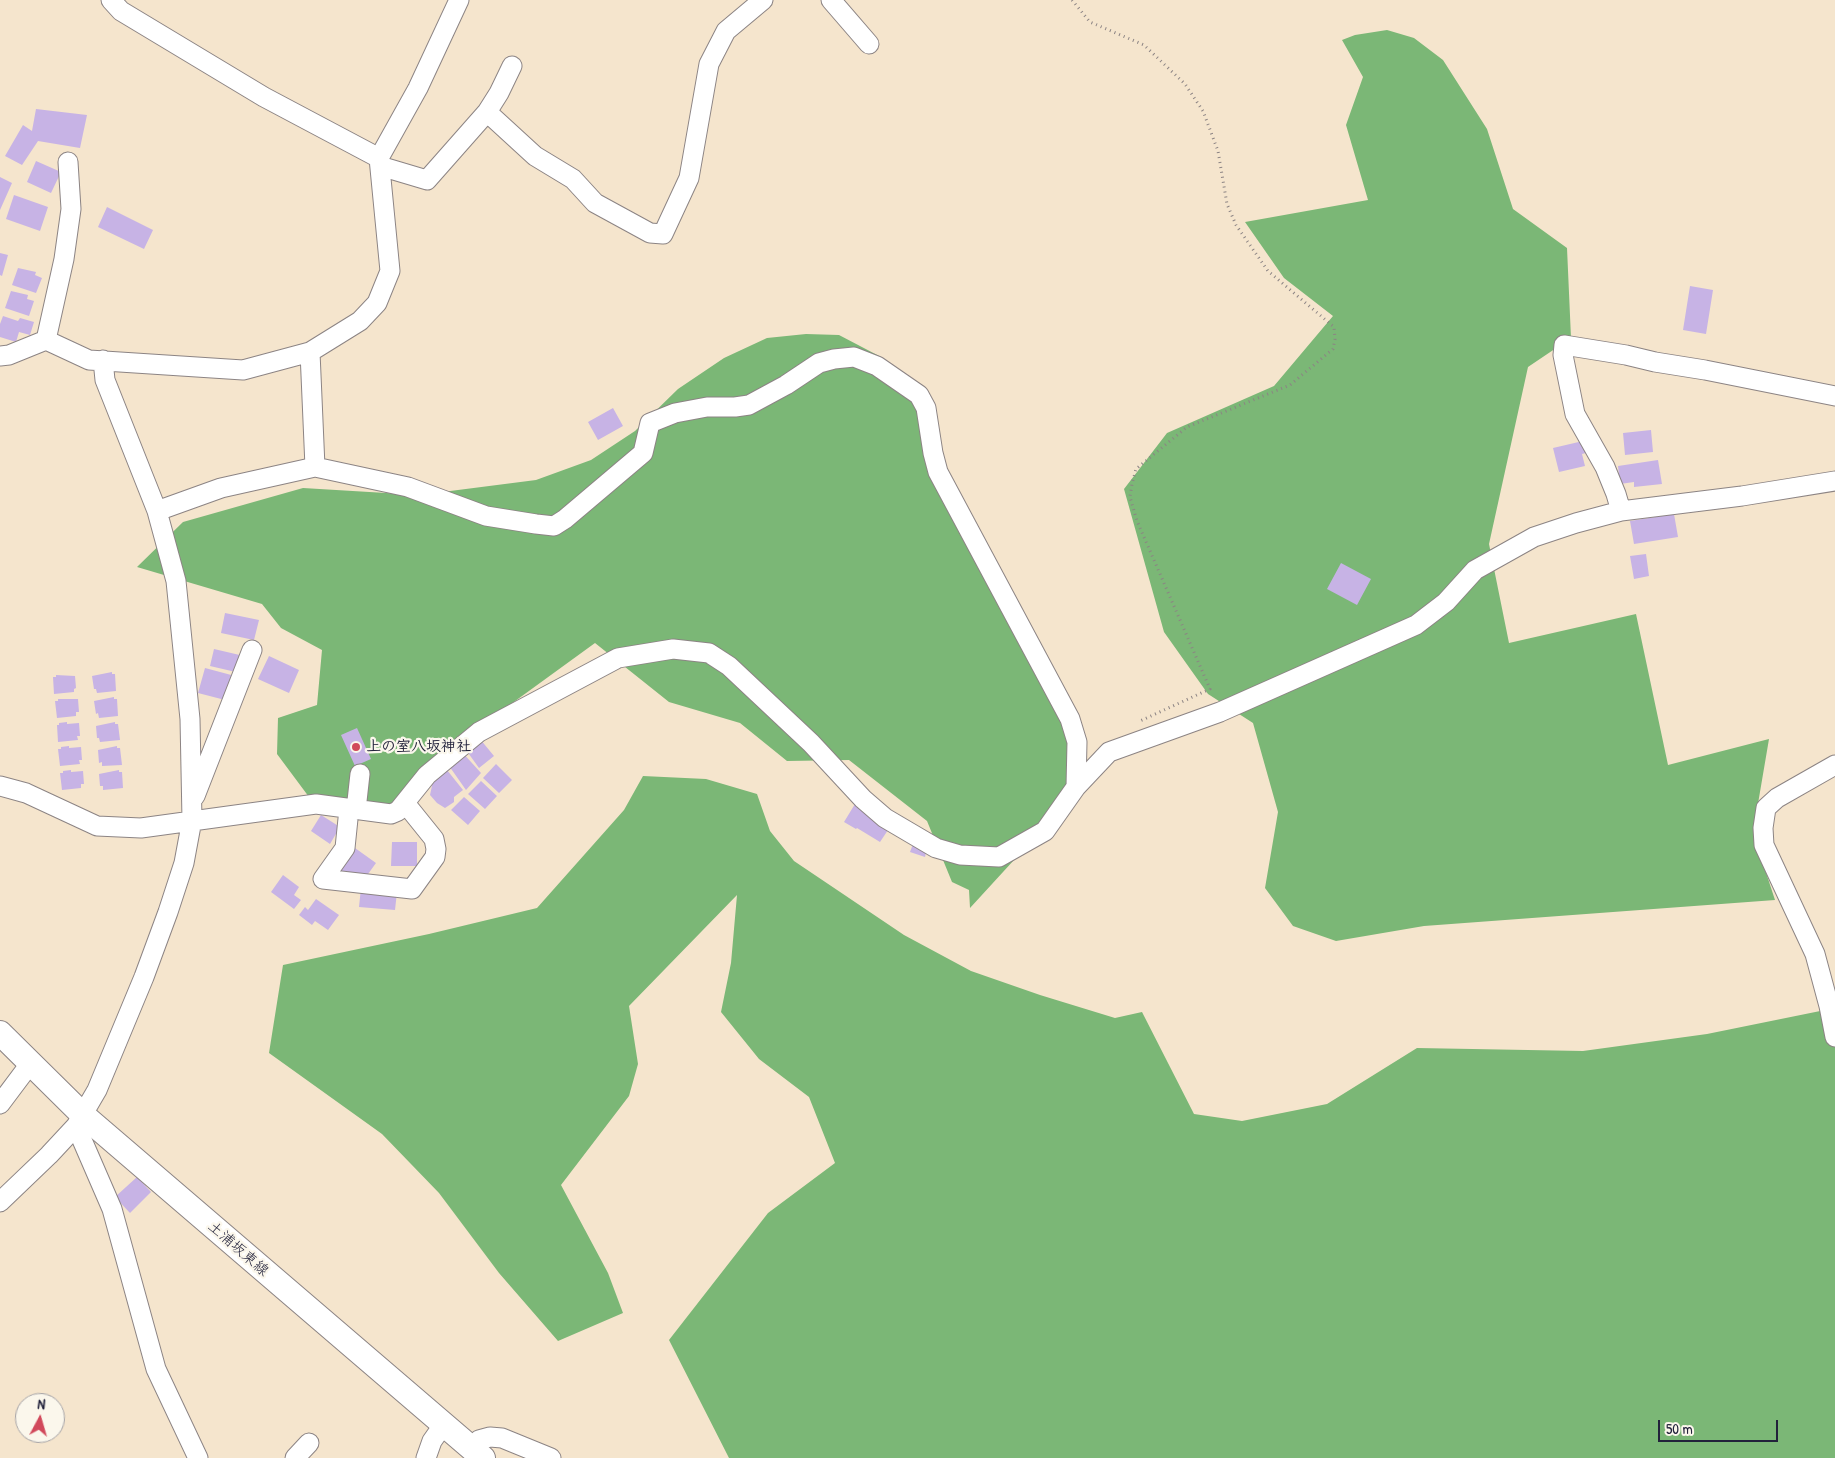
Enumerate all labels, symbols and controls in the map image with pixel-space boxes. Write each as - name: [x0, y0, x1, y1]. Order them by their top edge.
- place label: 上の室八坂神社: [366, 738, 471, 756]
- marker: 上の室八坂神社: [350, 741, 362, 753]
- street label: 土浦坂東線: [204, 1218, 272, 1280]
- north arrow: [15, 1393, 65, 1443]
- text: N: [37, 1394, 46, 1413]
- scale bar: [1660, 1410, 1780, 1442]
- text: 50 m: [1666, 1418, 1693, 1439]

